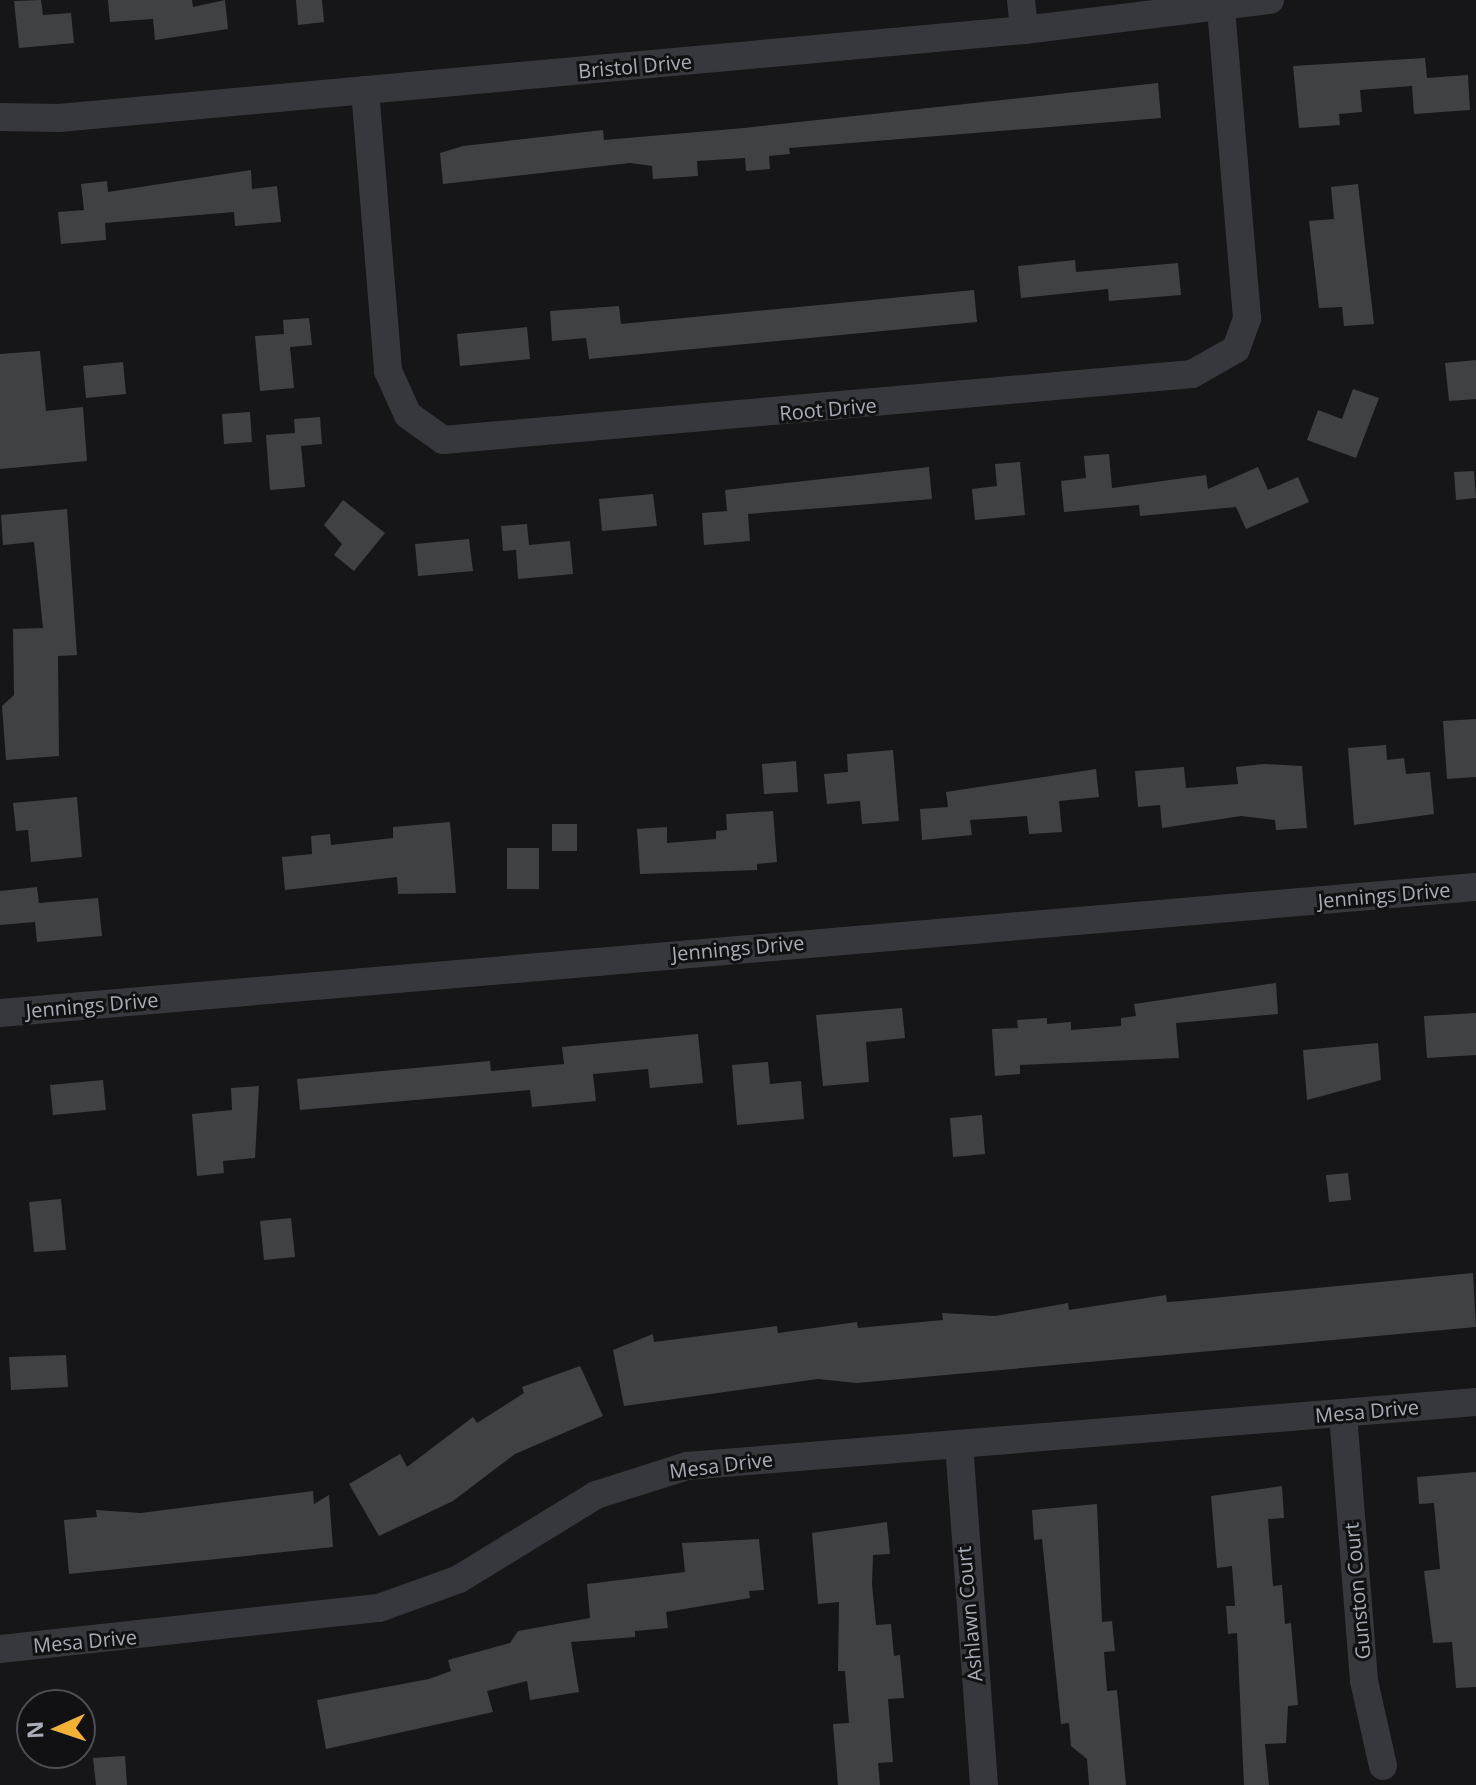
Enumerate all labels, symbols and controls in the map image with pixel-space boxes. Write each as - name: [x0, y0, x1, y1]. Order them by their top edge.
- street label: Bristol Drive: [577, 49, 693, 83]
- street label: Root Drive: [778, 393, 878, 425]
- street label: Jennings Drive: [1317, 877, 1451, 913]
- street label: Jennings Drive: [671, 930, 805, 966]
- street label: Jennings Drive: [25, 987, 159, 1023]
- street label: Mesa Drive: [1314, 1395, 1420, 1427]
- street label: Mesa Drive: [668, 1447, 774, 1483]
- street label: Gunston Court: [1339, 1522, 1375, 1660]
- street label: Ashlawn Court: [951, 1545, 987, 1683]
- street label: Mesa Drive: [32, 1625, 138, 1657]
- north arrow: [16, 1689, 96, 1769]
- text: N: [19, 1720, 49, 1740]

